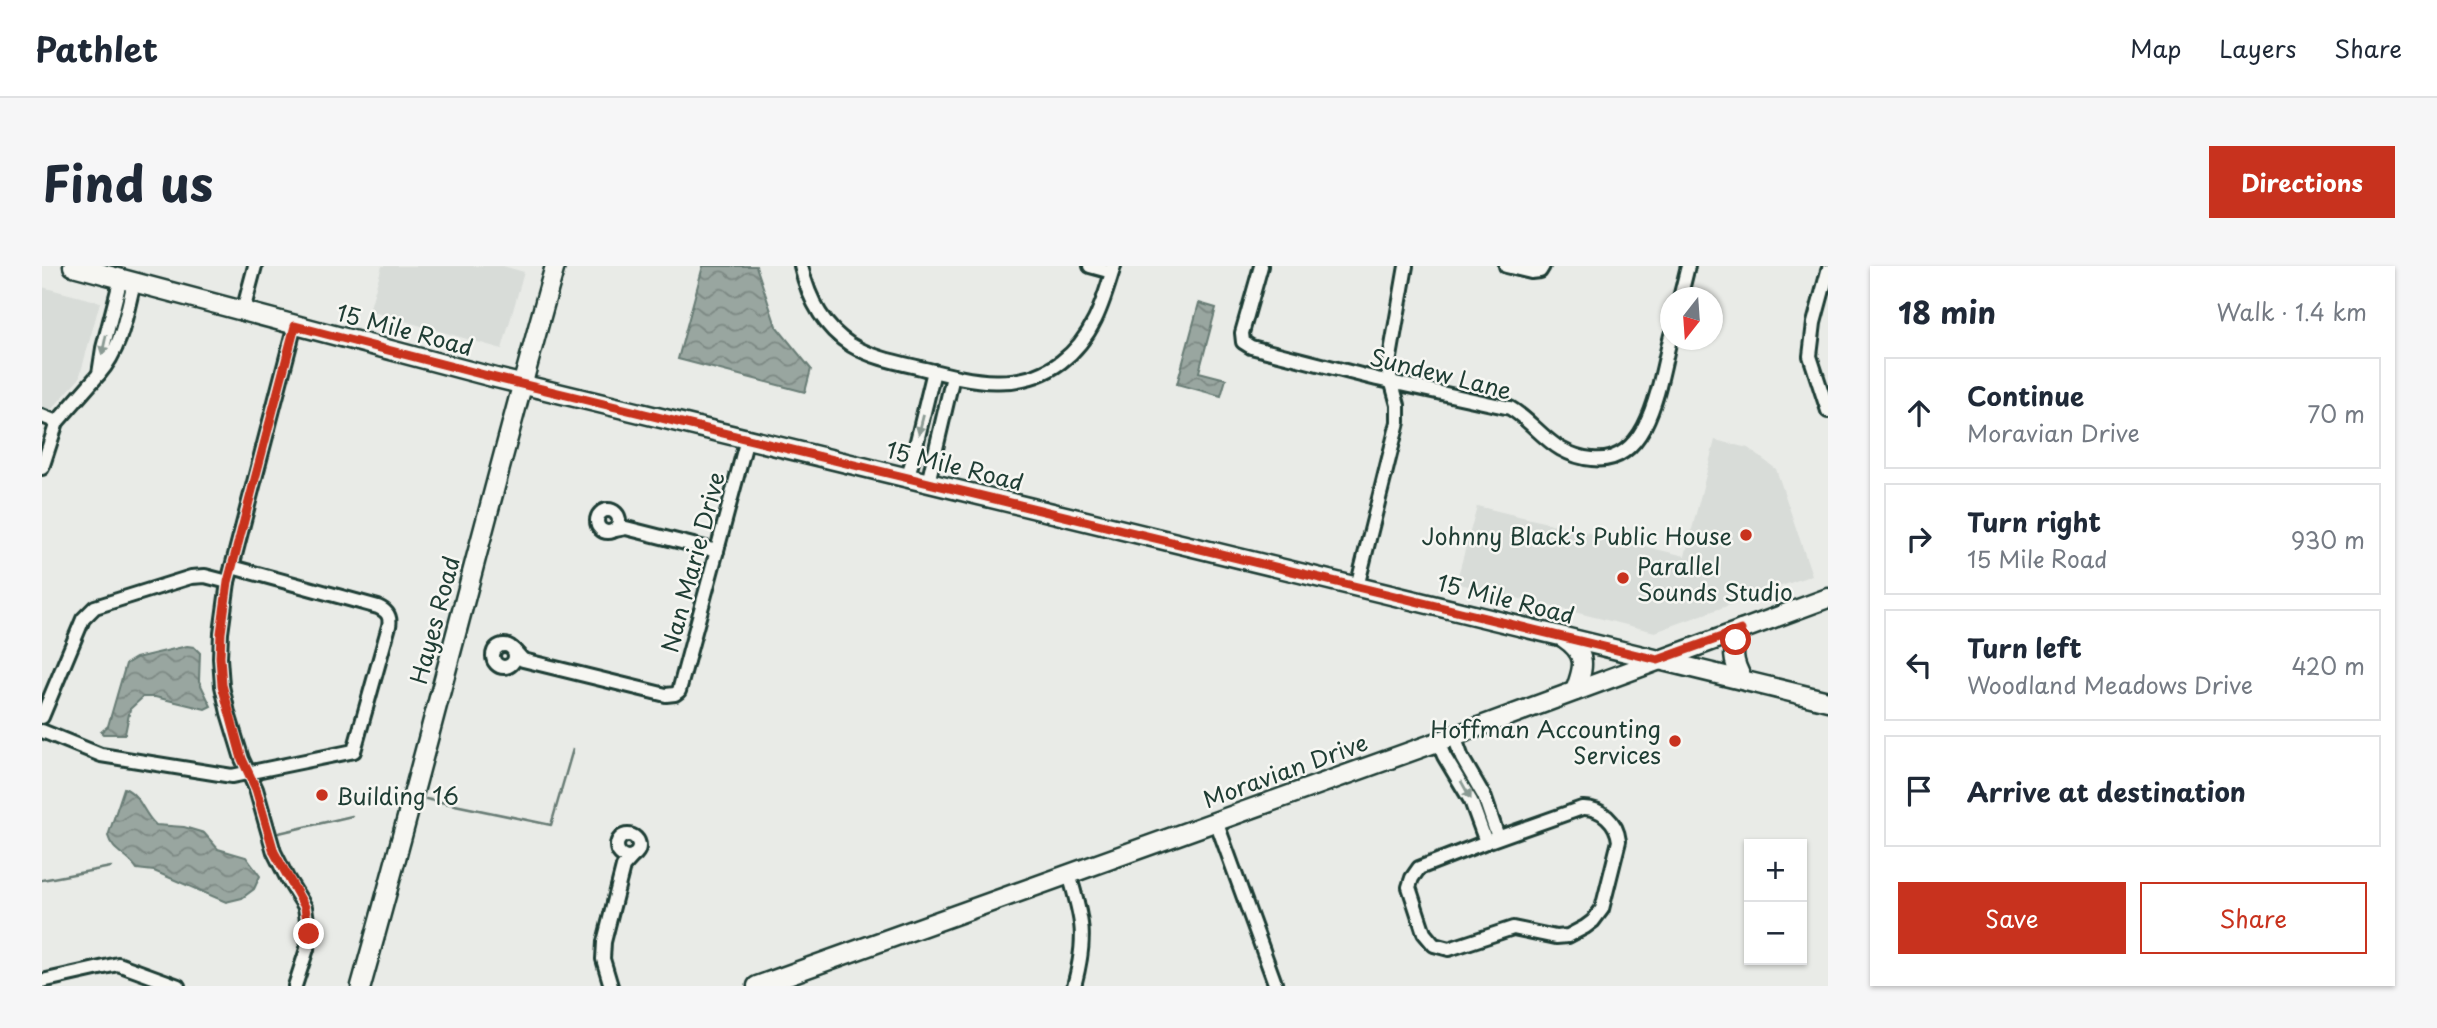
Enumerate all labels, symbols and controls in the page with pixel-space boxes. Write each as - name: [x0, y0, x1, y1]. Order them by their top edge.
- text: Pathlet: [35, 23, 158, 73]
- text: Map: [2130, 30, 2181, 66]
- text: Layers: [2219, 30, 2296, 66]
- text: Share: [2334, 30, 2402, 66]
- text: Find us: [42, 145, 213, 219]
- button: Directions: [2209, 146, 2395, 218]
- north arrow: [1660, 287, 1723, 350]
- text: 18 min: [1898, 289, 1996, 334]
- street label: 15 Mile Road: [333, 294, 477, 364]
- text: Walk · 1.4 km: [2216, 294, 2367, 329]
- one-way arrow: [99, 334, 110, 356]
- street label: Sundew Lane: [1366, 338, 1516, 408]
- text: Continue: [1967, 376, 2084, 415]
- icon: ahead: [1900, 394, 1938, 432]
- text: 70 m: [2307, 396, 2365, 431]
- one-way arrow: [915, 414, 926, 436]
- text: Moravian Drive: [1967, 415, 2140, 450]
- street label: 15 Mile Road: [883, 431, 1027, 499]
- street label: Nan Marie Drive: [651, 468, 733, 656]
- text: Turn right: [1967, 502, 2101, 541]
- place label: Johnny Black's Public House: [1422, 518, 1732, 553]
- icon: right: [1900, 520, 1938, 558]
- text: 930 m: [2291, 522, 2365, 557]
- marker: Johnny Black's Public House: [1738, 527, 1754, 543]
- text: 15 Mile Road: [1967, 541, 2107, 576]
- place label: Parallel Sounds Studio: [1637, 548, 1793, 609]
- street label: Hayes Road: [400, 552, 468, 688]
- street label: 15 Mile Road: [1434, 564, 1578, 632]
- marker: Parallel Sounds Studio: [1615, 570, 1631, 586]
- route start: [1720, 624, 1751, 655]
- text: Turn left: [1967, 628, 2082, 667]
- icon: left: [1900, 646, 1938, 684]
- text: 420 m: [2291, 648, 2365, 683]
- text: Woodland Meadows Drive: [1967, 667, 2253, 702]
- place label: Hoffman Accounting Services: [1430, 711, 1661, 772]
- street label: Moravian Drive: [1198, 724, 1372, 816]
- marker: Hoffman Accounting Services: [1667, 733, 1683, 749]
- icon: arrive: [1900, 772, 1938, 810]
- text: Arrive at destination: [1967, 772, 2246, 811]
- place label: Building 16: [336, 778, 459, 813]
- one-way arrow: [1460, 780, 1471, 800]
- marker: Building 16: [314, 787, 330, 803]
- map controls: [1744, 839, 1807, 965]
- button: +: [1744, 839, 1807, 902]
- button: Save: [1898, 882, 2126, 954]
- button: Share: [2140, 882, 2367, 954]
- button: −: [1744, 902, 1807, 965]
- route end: [293, 918, 324, 949]

